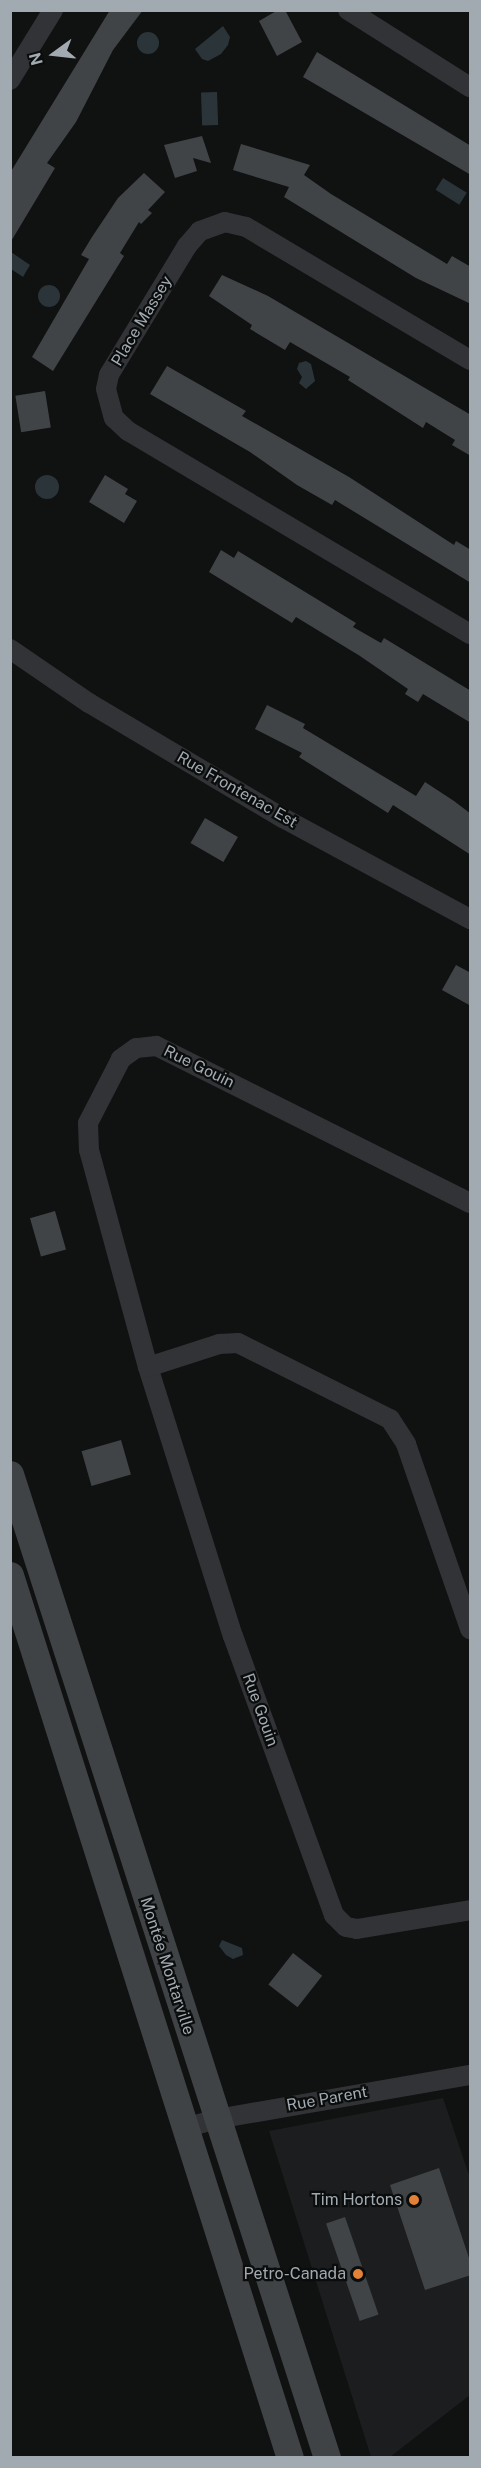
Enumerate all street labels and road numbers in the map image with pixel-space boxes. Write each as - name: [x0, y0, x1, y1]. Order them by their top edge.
- street label: Place Massey: [108, 272, 176, 370]
- street label: Rue Frontenac Est: [173, 748, 301, 832]
- street label: Rue Gouin: [160, 1042, 238, 1092]
- street label: Rue Gouin: [238, 1671, 282, 1749]
- street label: Montée Montarville: [136, 1895, 198, 2037]
- street label: Rue Parent: [285, 2082, 369, 2116]

